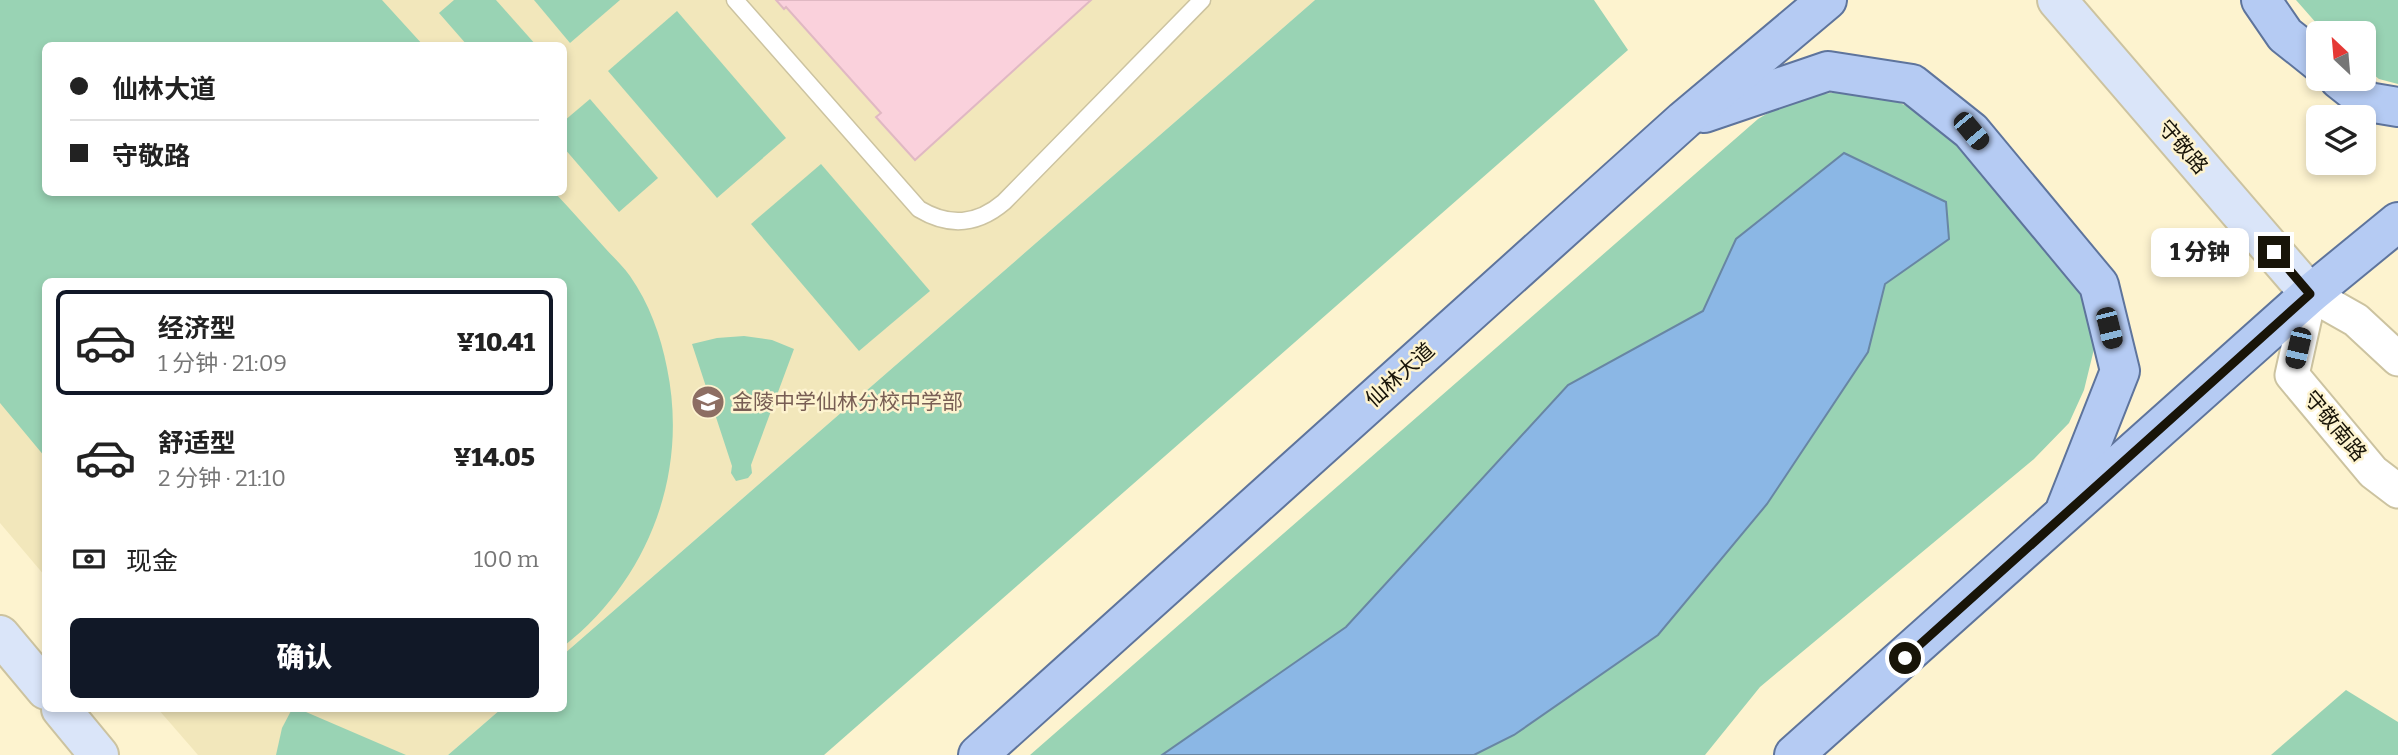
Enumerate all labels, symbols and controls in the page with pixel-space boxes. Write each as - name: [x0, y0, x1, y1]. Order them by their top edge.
- north arrow: [2306, 21, 2376, 91]
- map controls: [2306, 21, 2376, 175]
- text: 仙林大道: [112, 74, 216, 105]
- button: layers: [2306, 105, 2376, 175]
- car: [1950, 108, 1993, 154]
- street label: 守敬路: [2153, 115, 2213, 179]
- text: 守敬路: [112, 141, 190, 172]
- callout: 1 分钟: [2152, 228, 2250, 276]
- route end: [2258, 236, 2290, 268]
- text: 1 分钟: [2170, 238, 2230, 266]
- car: [2094, 305, 2125, 351]
- icon: car: [74, 311, 137, 374]
- text: 经济型: [158, 313, 236, 344]
- car: [2284, 325, 2313, 371]
- text: ¥10.41: [457, 327, 535, 358]
- street label: 仙林大道: [1360, 337, 1440, 413]
- text: 1 分钟 · 21:09: [158, 349, 287, 377]
- school or university icon: 金陵中学仙林分校中学部: [689, 383, 727, 421]
- street label: 守敬南路: [2298, 385, 2372, 467]
- place label: 金陵中学仙林分校中学部: [732, 389, 963, 415]
- icon: car: [74, 426, 137, 489]
- text: 舒适型: [158, 428, 236, 459]
- text: ¥14.05: [453, 442, 535, 473]
- text: 2 分钟 · 21:10: [158, 464, 286, 492]
- icon: cash: [70, 540, 108, 578]
- text: 100 m: [474, 545, 539, 573]
- text: 现金: [126, 546, 178, 577]
- button: 确认: [70, 618, 539, 698]
- route start: [1889, 642, 1921, 674]

